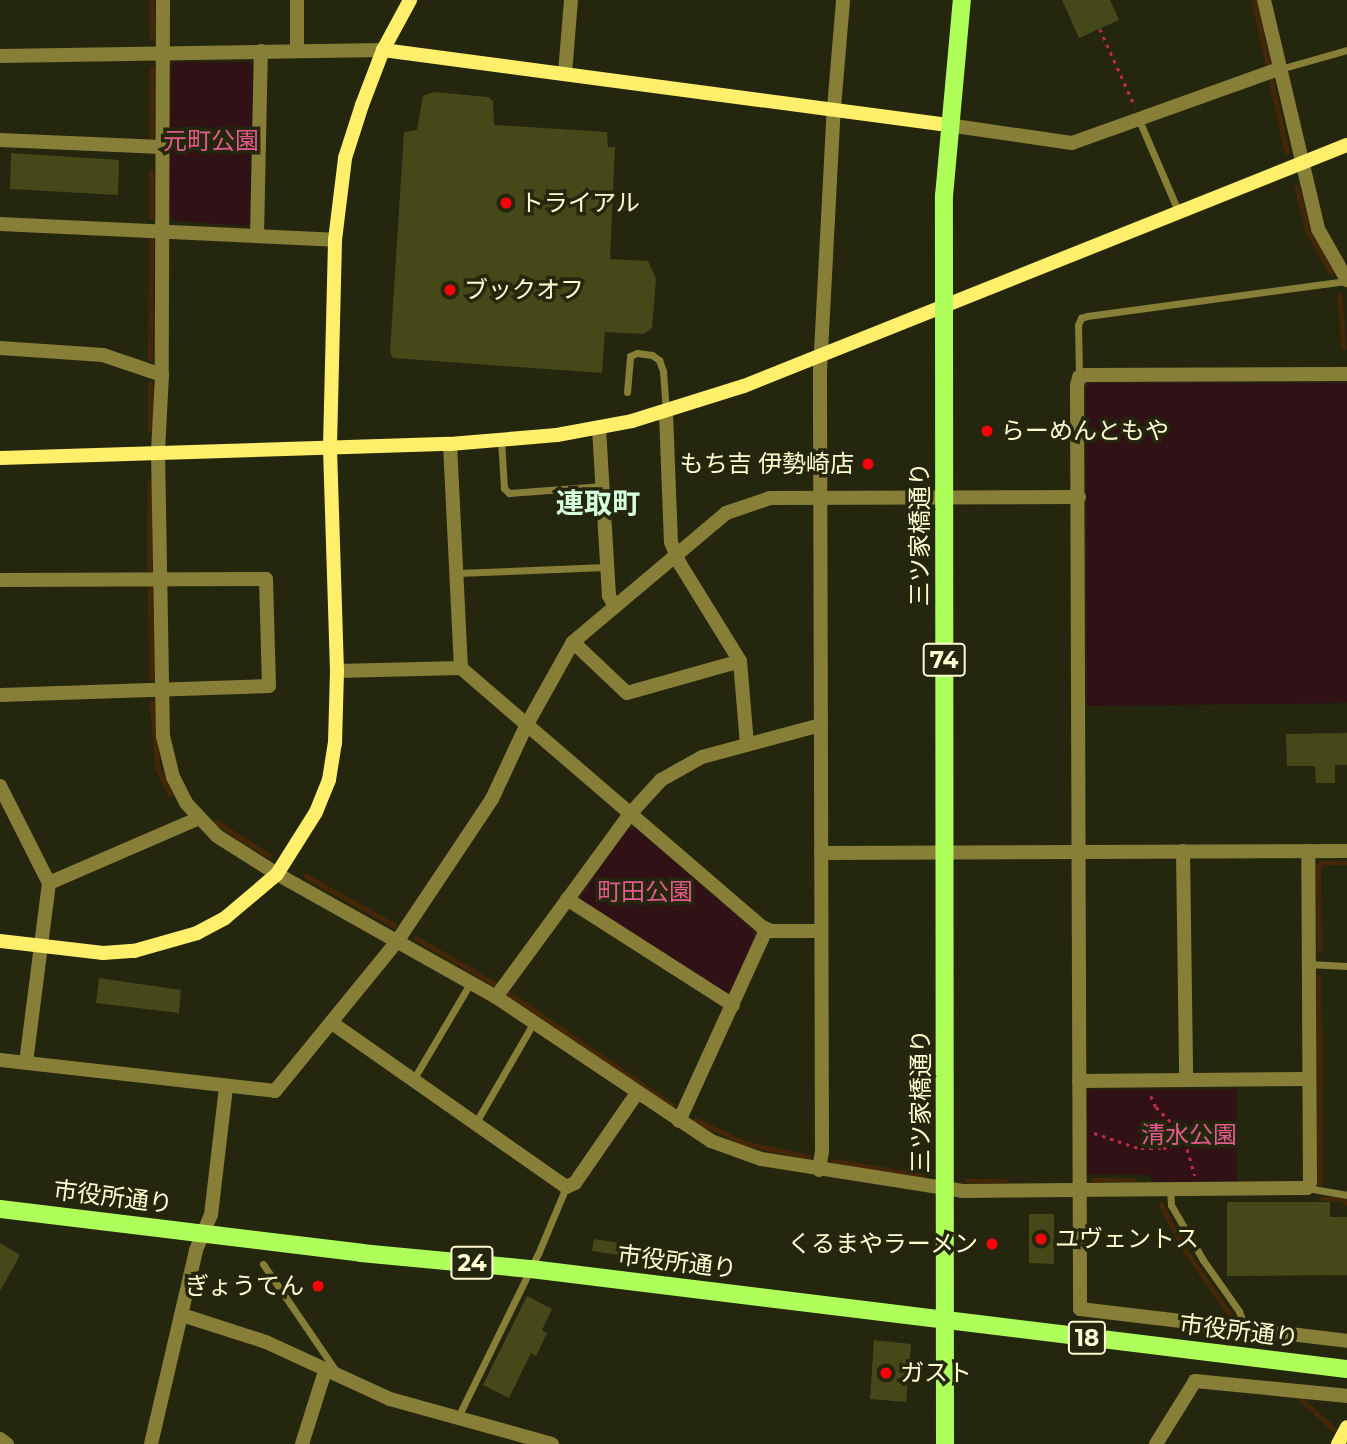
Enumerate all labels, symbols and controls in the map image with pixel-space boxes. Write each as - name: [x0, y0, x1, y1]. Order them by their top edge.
- park label: 元町公園: [163, 127, 259, 155]
- place label: トライアル: [520, 189, 640, 217]
- marker: トライアル: [498, 195, 514, 211]
- place label: ブックオフ: [464, 276, 584, 304]
- marker: ブックオフ: [442, 282, 458, 298]
- place label: らーめんともや: [1001, 417, 1169, 445]
- marker: らーめんともや: [979, 423, 995, 439]
- place label: もち吉 伊勢崎店: [680, 450, 854, 478]
- marker: もち吉 伊勢崎店: [860, 456, 876, 472]
- street label: 三ツ家橋通り: [906, 462, 934, 606]
- district label: 連取町: [556, 486, 640, 520]
- road number: 74: [921, 640, 967, 680]
- park label: 町田公園: [597, 878, 693, 906]
- street label: 三ツ家橋通り: [907, 1029, 935, 1173]
- park label: 清水公園: [1141, 1121, 1237, 1149]
- street label: 市役所通り: [52, 1175, 174, 1219]
- place label: ユヴェントス: [1055, 1225, 1199, 1253]
- place label: くるまやラーメン: [786, 1230, 978, 1258]
- marker: ユヴェントス: [1033, 1231, 1049, 1247]
- marker: くるまやラーメン: [984, 1236, 1000, 1252]
- street label: 市役所通り: [616, 1240, 738, 1284]
- road number: 24: [449, 1244, 495, 1282]
- place label: ぎょうてん: [184, 1272, 304, 1300]
- marker: ぎょうてん: [310, 1278, 326, 1294]
- street label: 市役所通り: [1178, 1309, 1300, 1353]
- road number: 18: [1068, 1318, 1106, 1358]
- place label: ガスト: [900, 1359, 972, 1387]
- marker: ガスト: [878, 1365, 894, 1381]

